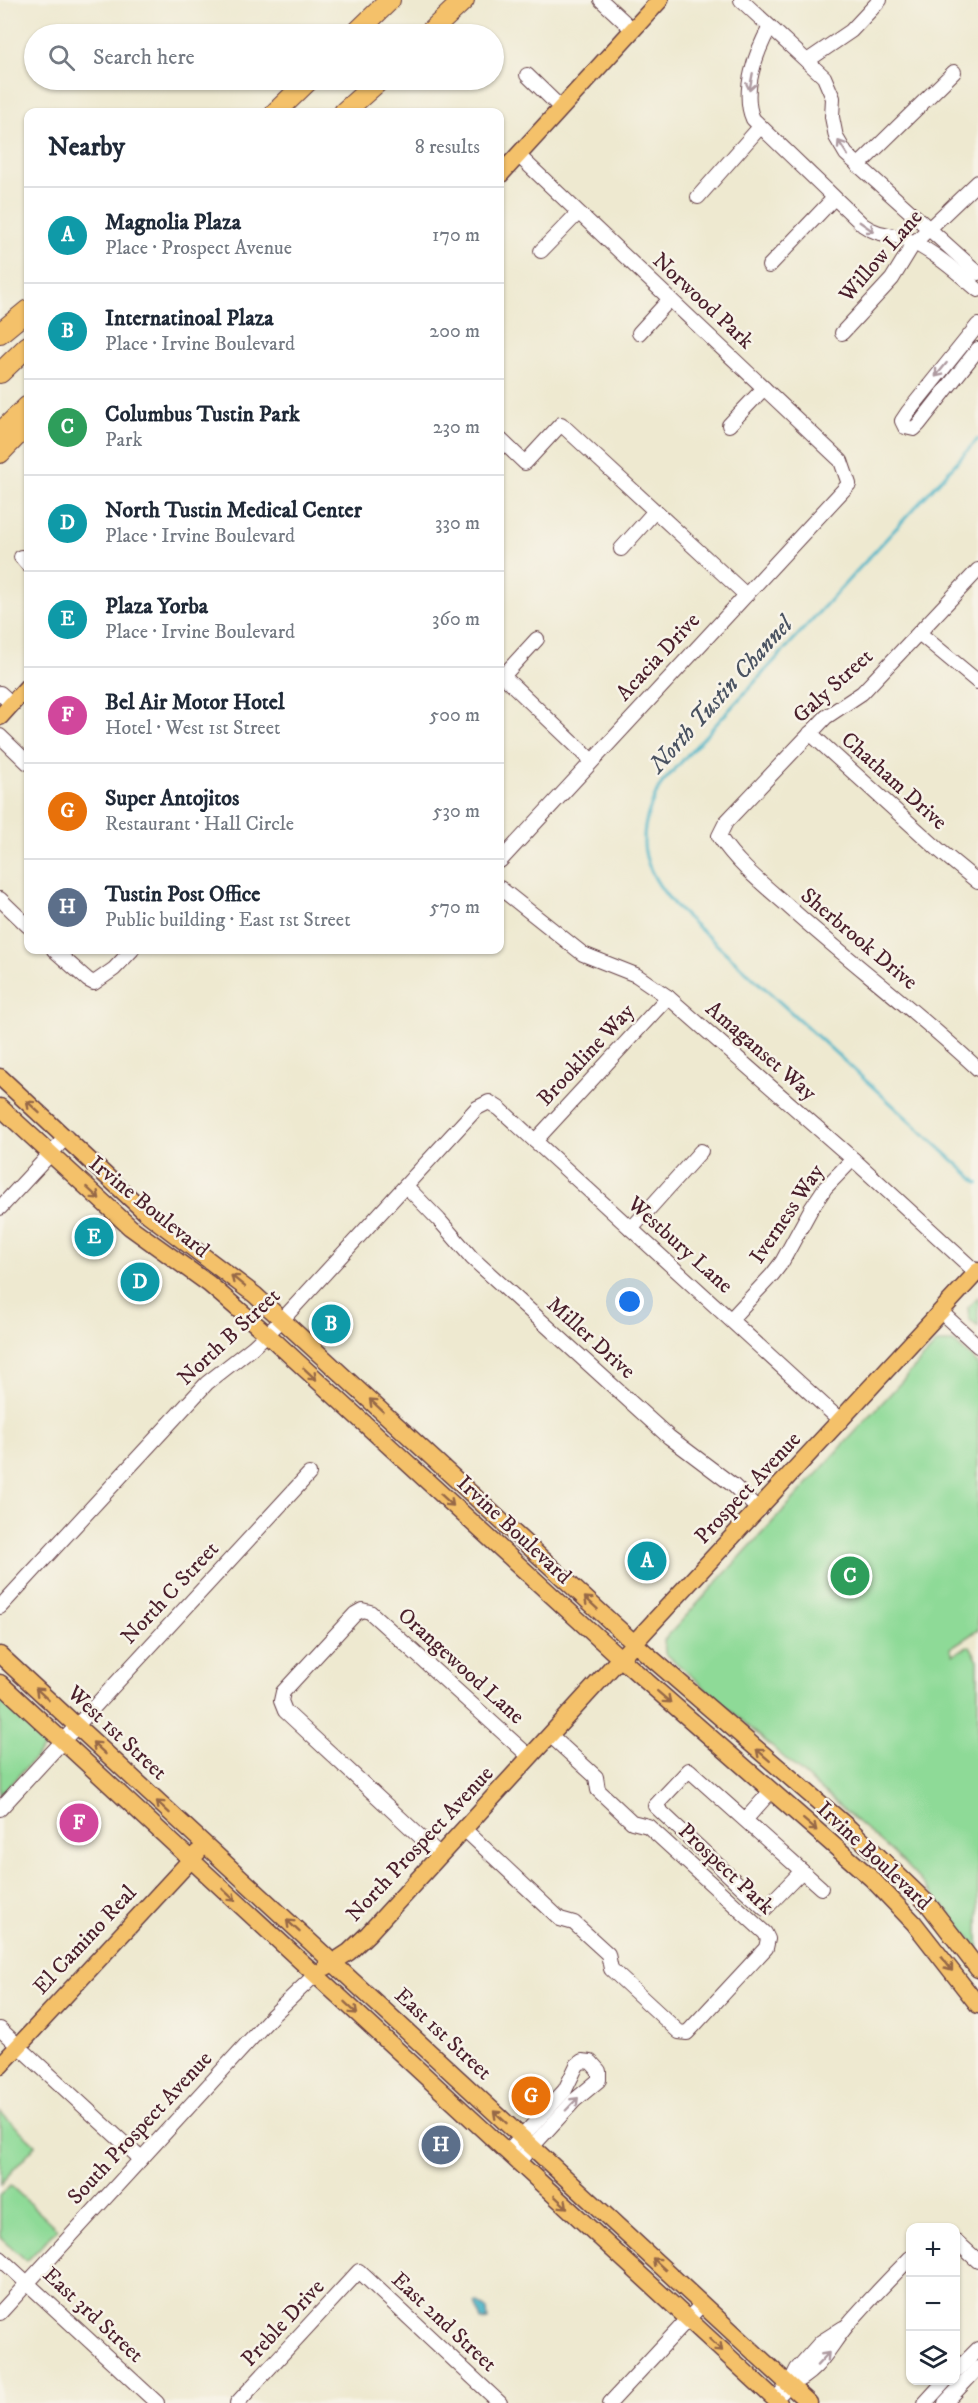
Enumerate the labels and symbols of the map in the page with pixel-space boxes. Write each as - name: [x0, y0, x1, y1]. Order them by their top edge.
- one-way arrow: [745, 72, 756, 91]
- one-way arrow: [837, 140, 849, 157]
- street label: Willow Lane: [833, 204, 929, 309]
- one-way arrow: [858, 221, 874, 233]
- street label: Norwood Park: [647, 247, 759, 355]
- one-way arrow: [934, 362, 947, 378]
- street label: Acacia Drive: [610, 607, 706, 707]
- water label: North Tustin Channel: [641, 608, 801, 781]
- street label: Galy Street: [787, 643, 879, 729]
- street label: Chatham Drive: [835, 726, 953, 836]
- street label: Sherbrook Drive: [795, 882, 923, 996]
- street label: Amaganset Way: [700, 995, 822, 1107]
- street label: Brookline Way: [532, 998, 641, 1112]
- one-way arrow: [26, 1100, 41, 1114]
- street label: Irvine Boulevard: [83, 1150, 215, 1264]
- street label: Iverness Way: [744, 1159, 830, 1269]
- one-way arrow: [86, 1186, 101, 1200]
- street label: Westbury Lane: [621, 1190, 738, 1299]
- pin: E: [74, 1214, 113, 1260]
- pin: D: [120, 1260, 160, 1304]
- one-way arrow: [231, 1274, 246, 1288]
- street label: North B Street: [172, 1283, 286, 1391]
- your location: [615, 1287, 644, 1316]
- street label: Miller Drive: [541, 1291, 641, 1385]
- pin: B: [312, 1302, 350, 1346]
- one-way arrow: [303, 1367, 318, 1381]
- one-way arrow: [368, 1398, 383, 1412]
- street label: Prospect Avenue: [689, 1426, 807, 1550]
- street label: Irvine Boulevard: [451, 1470, 577, 1590]
- one-way arrow: [440, 1492, 455, 1507]
- street label: North C Street: [115, 1536, 225, 1650]
- pin: A: [628, 1538, 666, 1584]
- pin: C: [830, 1554, 870, 1598]
- one-way arrow: [583, 1596, 598, 1610]
- street label: Orangewood Lane: [392, 1602, 530, 1730]
- street label: West 1st Street: [61, 1679, 172, 1786]
- one-way arrow: [35, 1687, 50, 1701]
- one-way arrow: [656, 1690, 672, 1703]
- one-way arrow: [92, 1740, 107, 1755]
- one-way arrow: [755, 1748, 770, 1762]
- street label: North Prospect Avenue: [341, 1760, 499, 1928]
- street label: Irvine Boulevard: [811, 1796, 937, 1916]
- one-way arrow: [156, 1799, 171, 1814]
- pin: F: [60, 1800, 98, 1846]
- street label: Prospect Park: [672, 1818, 780, 1920]
- one-way arrow: [802, 1818, 817, 1832]
- street label: El Camino Real: [28, 1879, 143, 2000]
- one-way arrow: [222, 1888, 237, 1903]
- one-way arrow: [286, 1919, 301, 1934]
- one-way arrow: [940, 1955, 953, 1971]
- street label: East 1st Street: [389, 1982, 497, 2086]
- one-way arrow: [343, 2001, 358, 2015]
- street label: South Prospect Avenue: [62, 2046, 218, 2210]
- pin: G: [512, 2074, 550, 2118]
- one-way arrow: [564, 2096, 579, 2111]
- one-way arrow: [493, 2110, 508, 2124]
- pin: H: [422, 2122, 460, 2168]
- one-way arrow: [554, 2195, 569, 2209]
- one-way arrow: [651, 2257, 666, 2271]
- street label: East 3rd Street: [37, 2261, 149, 2369]
- street label: East 2nd Street: [386, 2266, 502, 2378]
- street label: Preble Drive: [236, 2274, 330, 2372]
- one-way arrow: [709, 2338, 724, 2352]
- one-way arrow: [816, 2352, 830, 2367]

